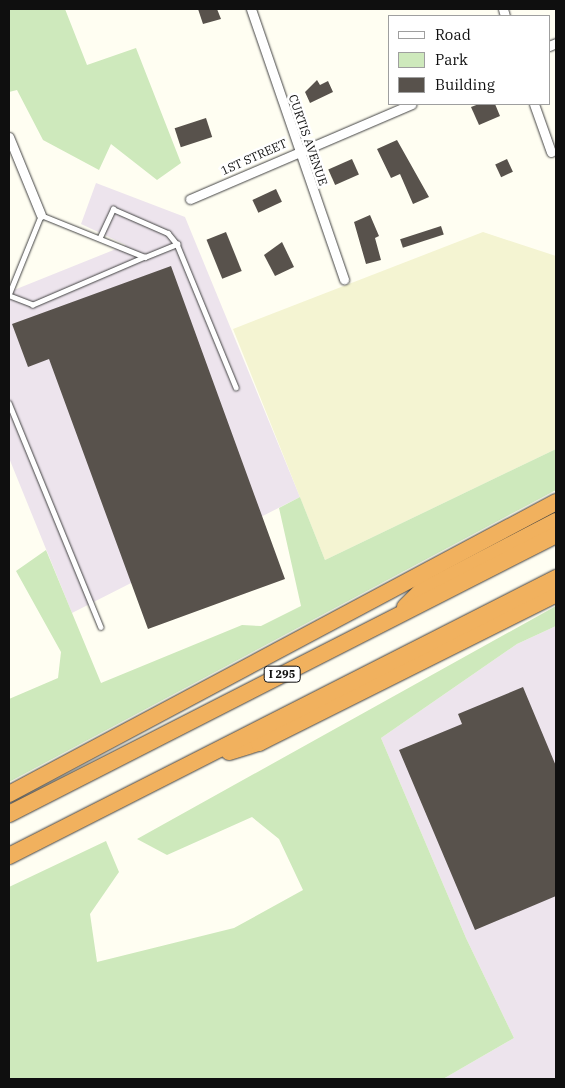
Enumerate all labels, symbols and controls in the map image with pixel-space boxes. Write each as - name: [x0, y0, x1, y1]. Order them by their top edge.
- legend: [388, 15, 550, 105]
- text: Road: [435, 25, 471, 44]
- text: Park: [435, 50, 468, 69]
- text: Building: [435, 75, 495, 94]
- street label: CURTIS AVENUE: [286, 93, 330, 187]
- street label: 1ST STREET: [219, 136, 289, 178]
- road number: I 295: [263, 666, 301, 682]

